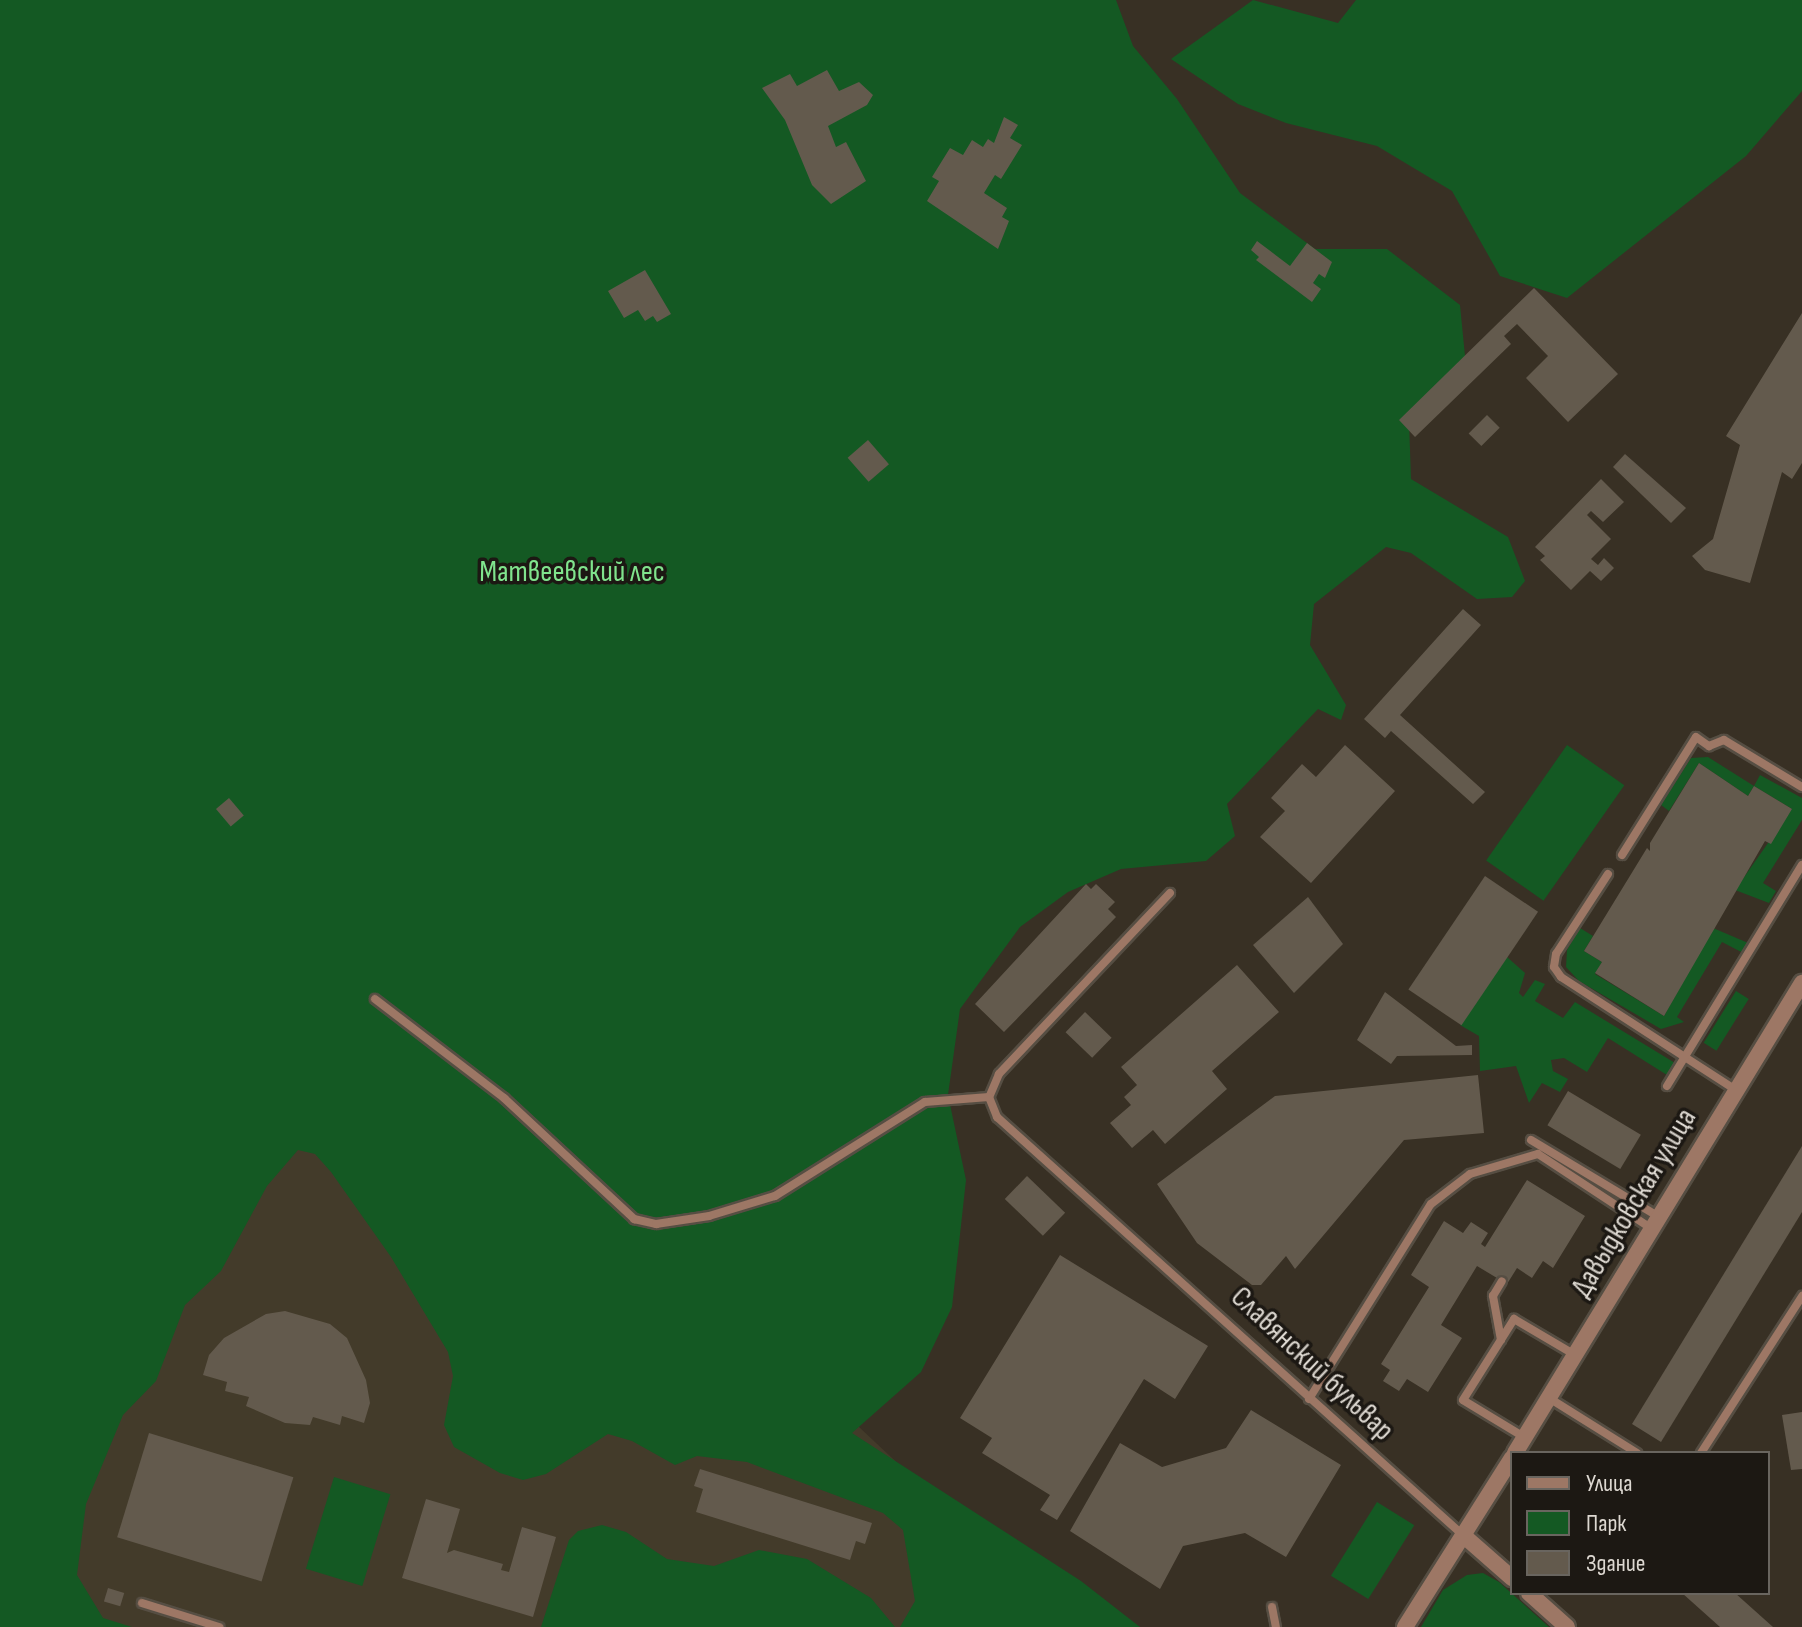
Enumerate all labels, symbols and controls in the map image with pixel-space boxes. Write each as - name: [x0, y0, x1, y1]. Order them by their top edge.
- park label: Матвеевский лес: [479, 554, 665, 590]
- street label: Давыдковская улица: [1564, 1102, 1704, 1304]
- street label: Славянский бульвар: [1223, 1279, 1401, 1449]
- legend: [1510, 1451, 1770, 1595]
- text: Улица: [1586, 1469, 1632, 1498]
- text: Парк: [1586, 1509, 1626, 1538]
- text: Здание: [1586, 1549, 1645, 1578]

